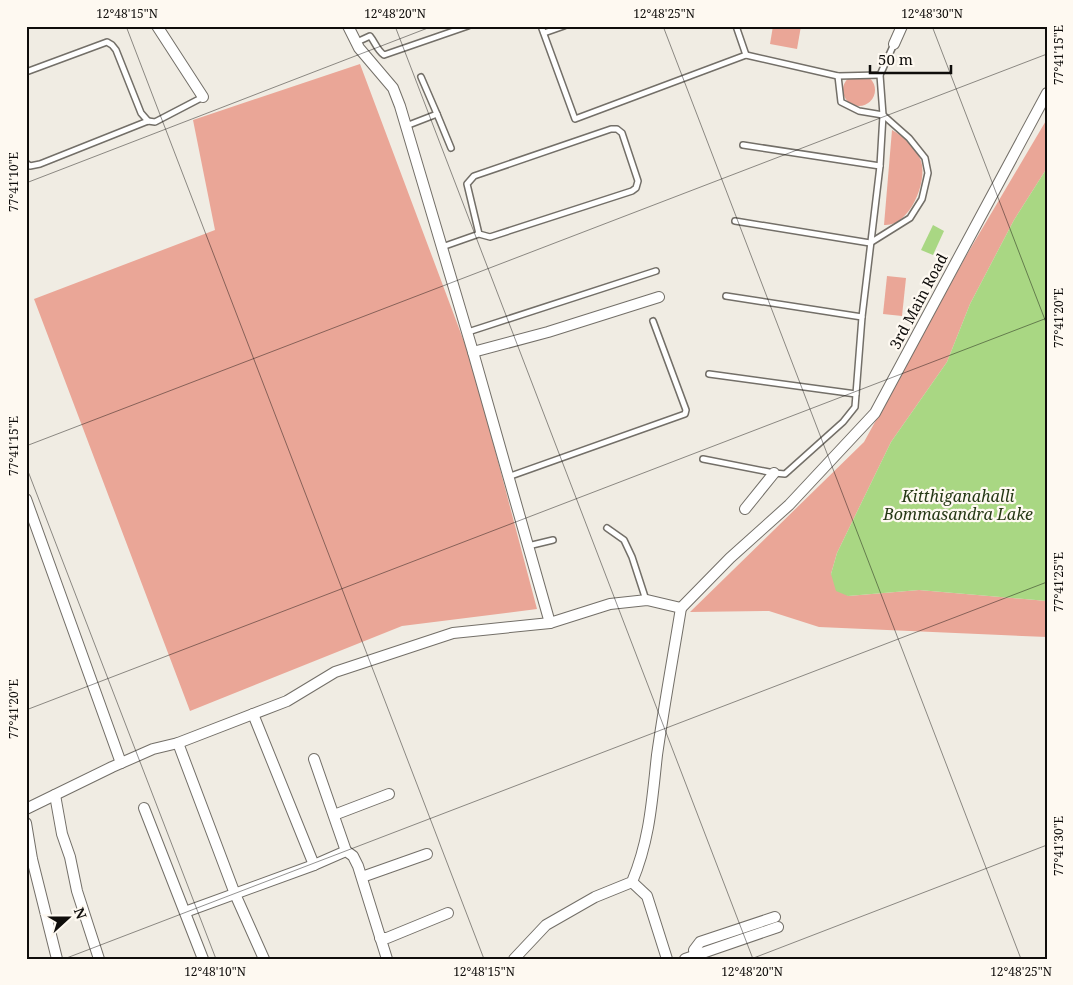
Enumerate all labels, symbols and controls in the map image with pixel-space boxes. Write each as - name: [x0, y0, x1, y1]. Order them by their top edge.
- text: 12°48'15"N: [96, 5, 158, 22]
- text: 12°48'20"N: [364, 5, 426, 22]
- text: 12°48'25"N: [633, 5, 695, 22]
- text: 12°48'30"N: [901, 5, 963, 22]
- text: 77°41'15"E: [1050, 25, 1067, 85]
- scale bar: [870, 42, 952, 74]
- text: 50 m: [878, 49, 913, 69]
- text: 77°41'10"E: [5, 152, 22, 212]
- street label: 3rd Main Road: [884, 250, 952, 352]
- text: 77°41'20"E: [1050, 288, 1067, 348]
- text: 77°41'15"E: [5, 416, 22, 476]
- water label: Kitthiganahalli Bommasandra Lake: [882, 485, 1033, 525]
- text: 77°41'25"E: [1050, 552, 1067, 612]
- text: 77°41'20"E: [5, 679, 22, 739]
- text: 77°41'30"E: [1050, 816, 1067, 876]
- north arrow: [42, 892, 92, 942]
- text: N: [70, 905, 91, 922]
- text: 12°48'10"N: [184, 963, 246, 980]
- text: 12°48'15"N: [453, 963, 515, 980]
- text: 12°48'20"N: [721, 963, 783, 980]
- text: 12°48'25"N: [990, 963, 1052, 980]

